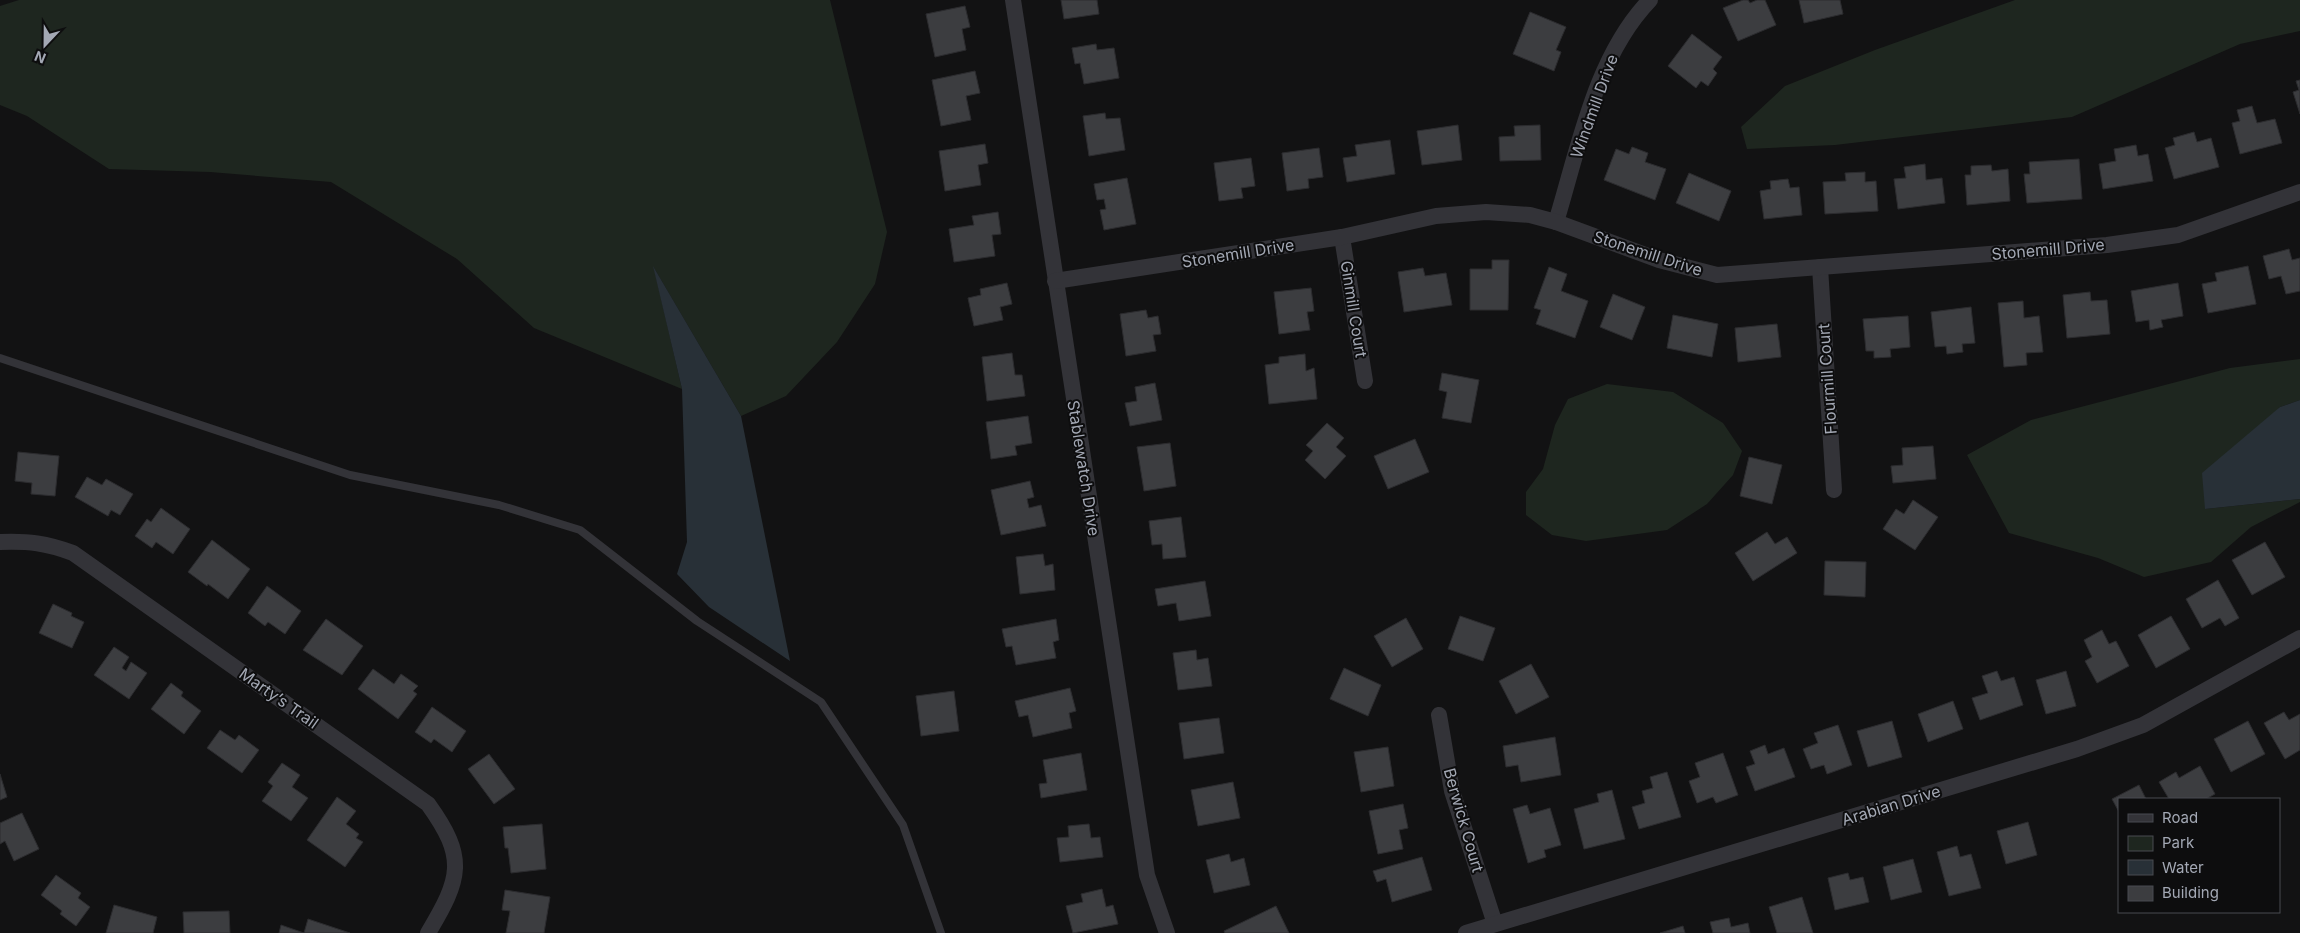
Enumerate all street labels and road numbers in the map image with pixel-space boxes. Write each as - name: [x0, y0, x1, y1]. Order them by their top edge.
- street label: Windmill Drive: [1566, 51, 1622, 161]
- street label: Stonemill Drive: [1591, 226, 1705, 280]
- street label: Stonemill Drive: [1180, 234, 1296, 272]
- street label: Stonemill Drive: [1991, 234, 2105, 264]
- street label: Ginmill Court: [1336, 259, 1372, 359]
- street label: Flourmill Court: [1813, 323, 1841, 435]
- street label: Stablewatch Drive: [1063, 399, 1105, 537]
- street label: Marty’s Trail: [235, 663, 323, 733]
- street label: Berwick Court: [1440, 766, 1488, 874]
- street label: Arabian Drive: [1839, 780, 1943, 830]

